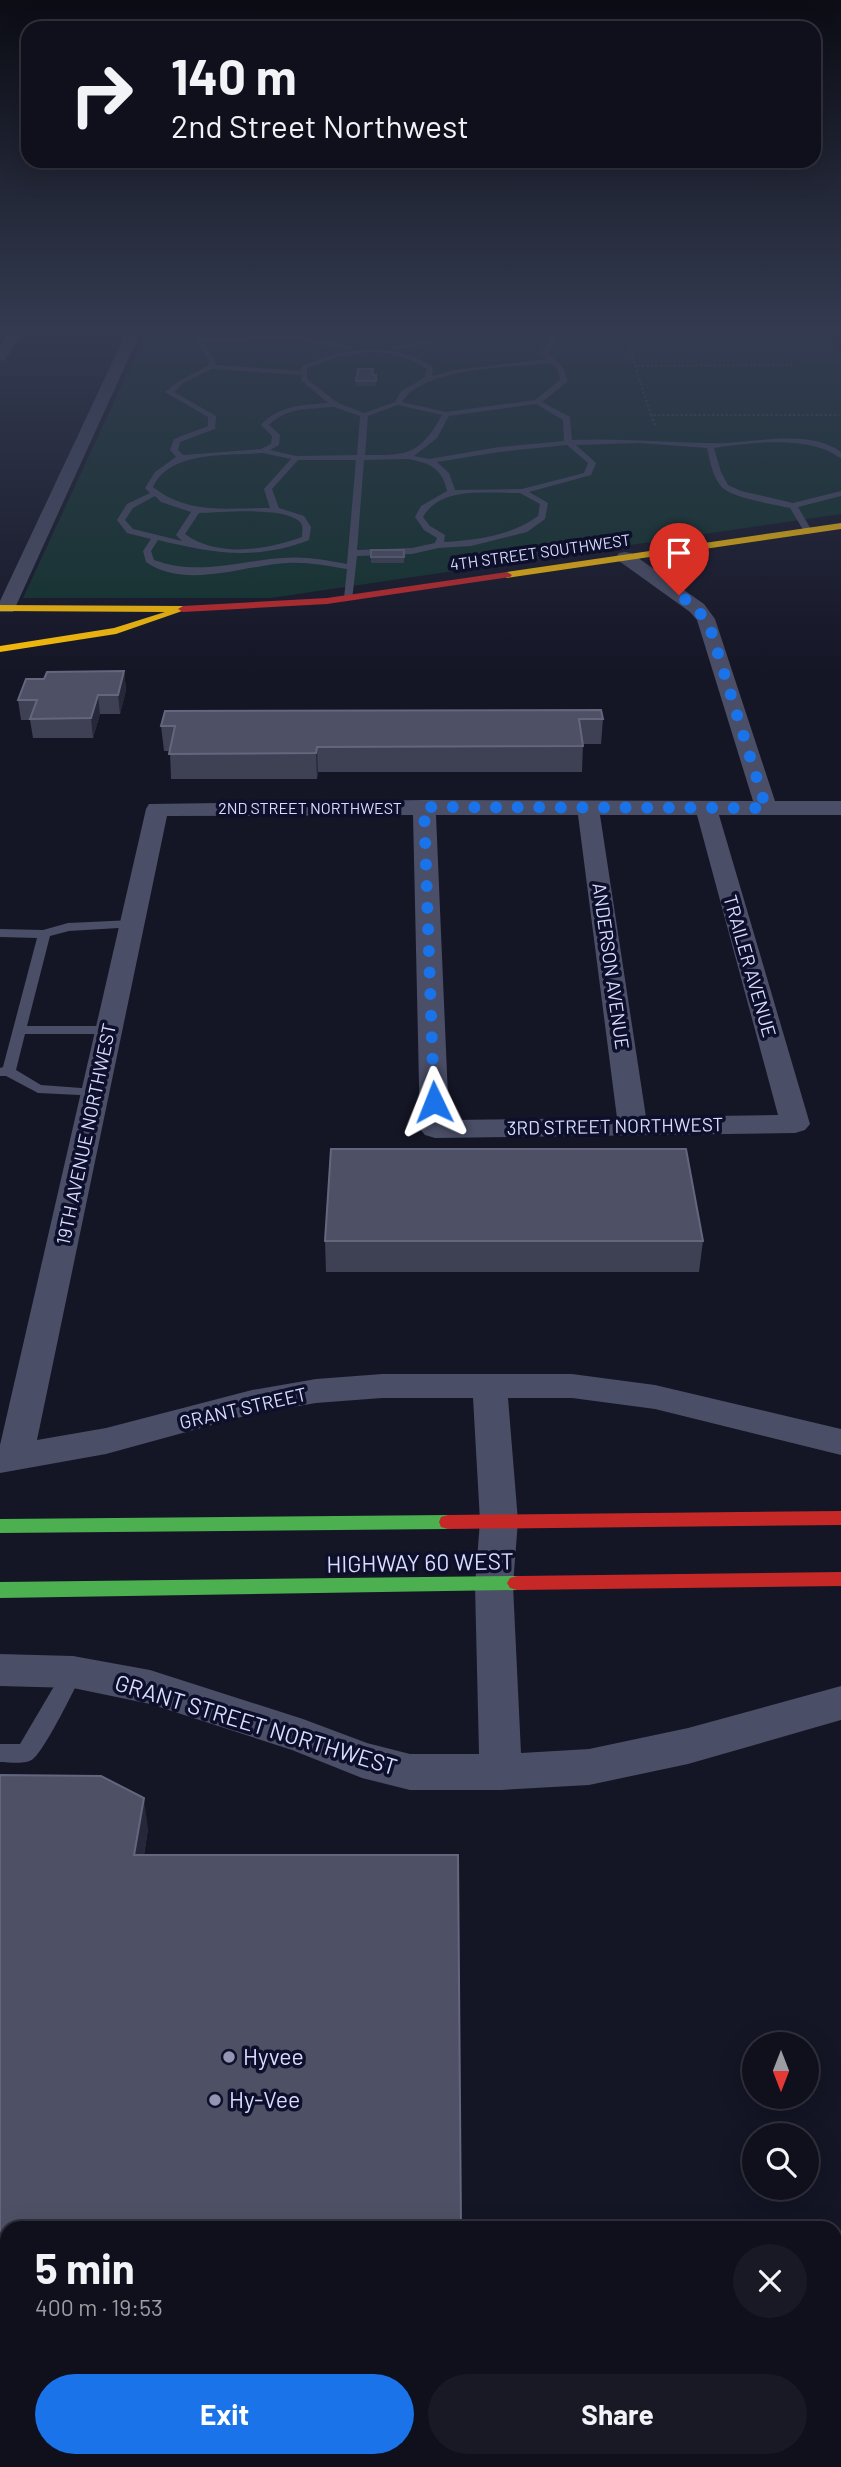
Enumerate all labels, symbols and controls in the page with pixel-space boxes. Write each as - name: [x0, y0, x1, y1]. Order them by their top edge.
- text: 140 m: [171, 46, 297, 105]
- icon: right: [56, 49, 147, 140]
- text: 2nd Street Northwest: [171, 106, 469, 144]
- pin: [649, 523, 709, 595]
- street label: 4TH STREET SOUTHWEST: [448, 529, 631, 574]
- icon: arrive: [660, 534, 698, 572]
- street label: 2ND STREET NORTHWEST: [218, 798, 402, 817]
- street label: ANDERSON AVENUE: [588, 881, 635, 1051]
- street label: TRAILER AVENUE: [719, 892, 782, 1040]
- street label: 19TH AVENUE NORTHWEST: [51, 1021, 120, 1247]
- position arrow: [397, 1065, 471, 1139]
- street label: 3RD STREET NORTHWEST: [506, 1112, 723, 1139]
- street label: GRANT STREET: [177, 1382, 309, 1433]
- street label: HIGHWAY 60 WEST: [326, 1546, 514, 1578]
- street label: GRANT STREET NORTHWEST: [112, 1668, 401, 1780]
- north arrow: [742, 2032, 819, 2109]
- map controls: [742, 2032, 819, 2200]
- place label: Hyvee: [243, 2042, 304, 2070]
- marker: Hyvee: [221, 2049, 237, 2065]
- place label: Hy-Vee: [229, 2085, 300, 2113]
- marker: Hy-Vee: [207, 2092, 223, 2108]
- button: search: [742, 2123, 819, 2200]
- text: 5 min: [35, 2242, 135, 2292]
- button: close: [733, 2244, 807, 2318]
- text: 400 m · 19:53: [35, 2293, 163, 2321]
- button: Exit: [35, 2374, 414, 2454]
- button: Share: [428, 2374, 807, 2454]

